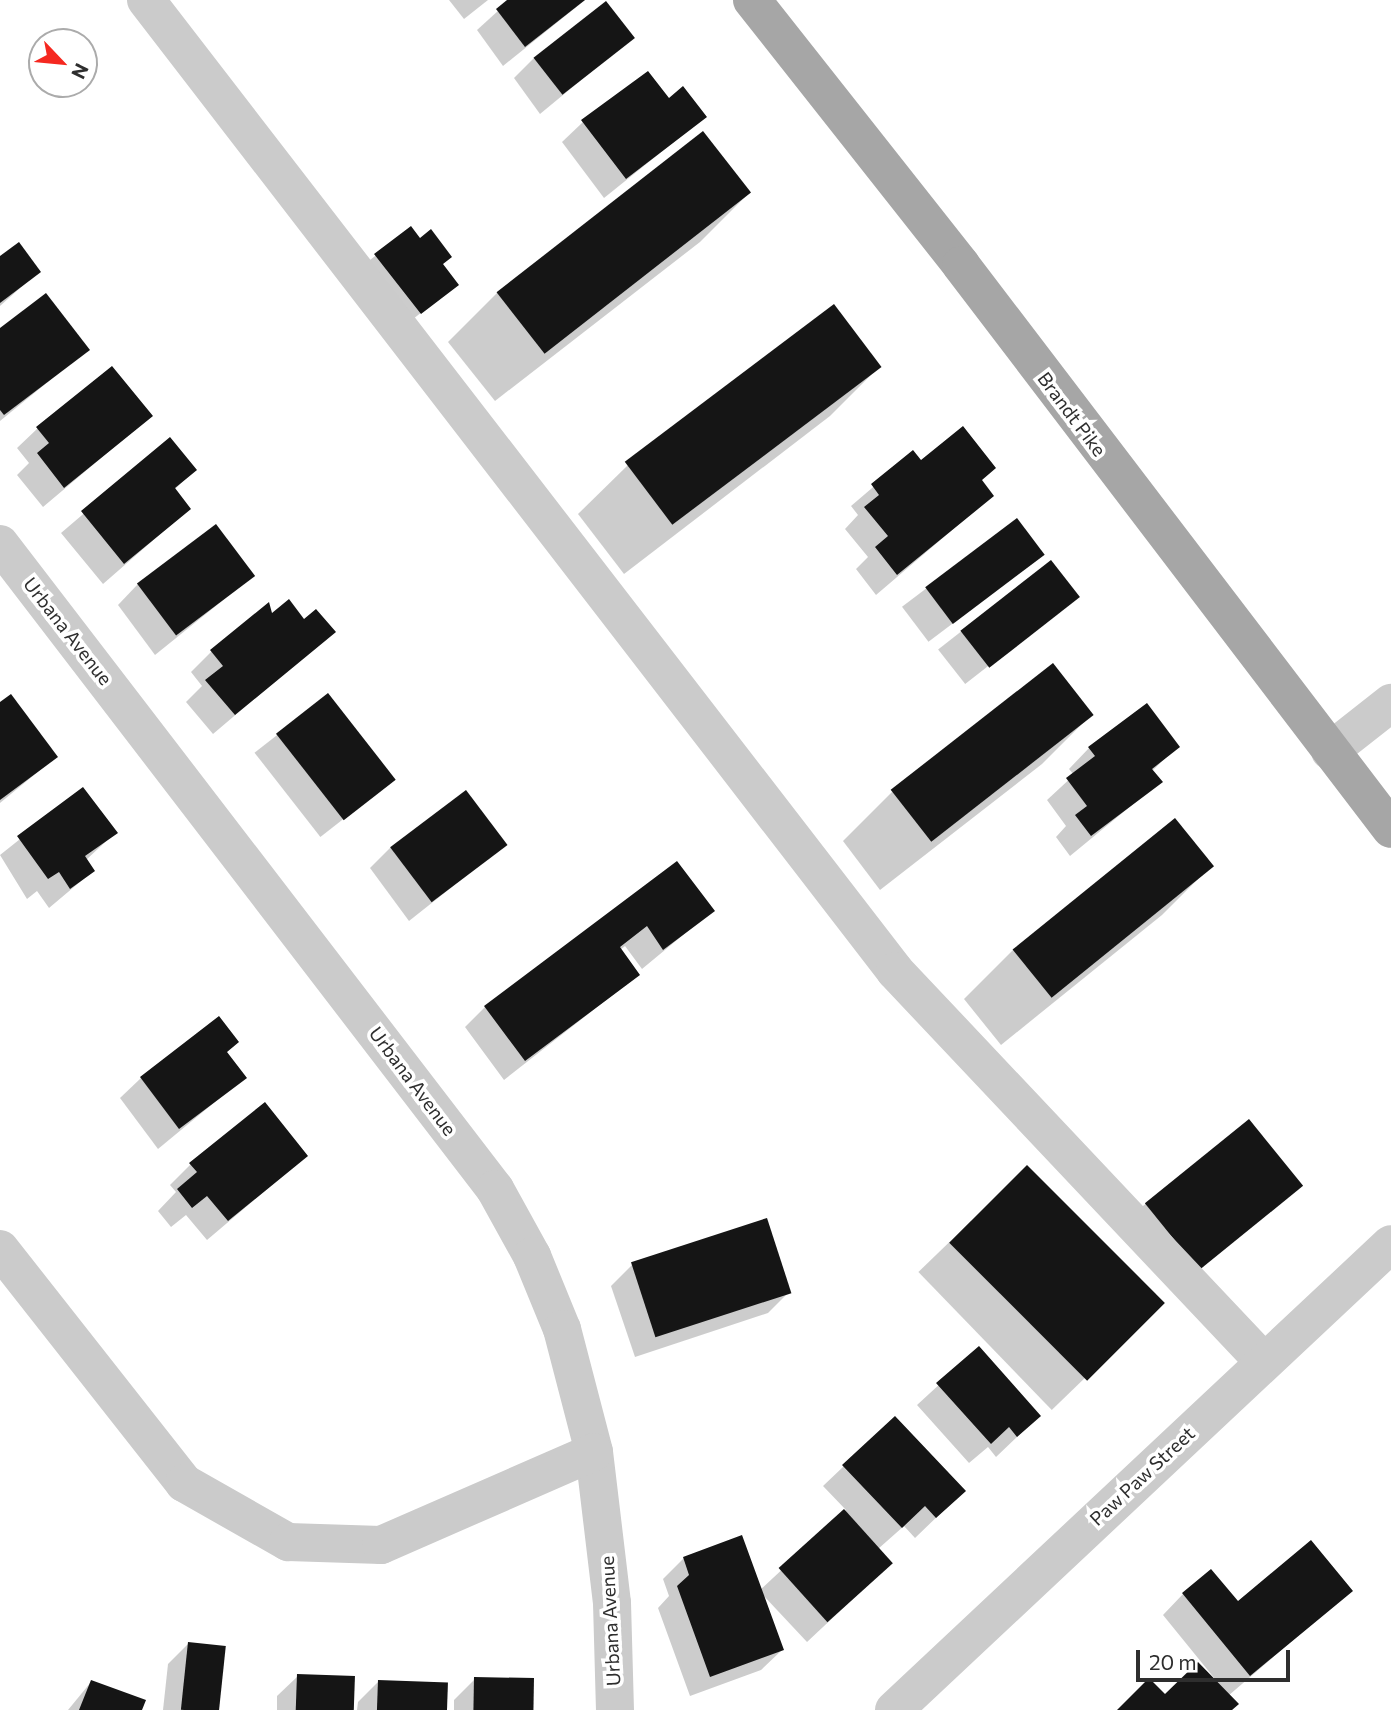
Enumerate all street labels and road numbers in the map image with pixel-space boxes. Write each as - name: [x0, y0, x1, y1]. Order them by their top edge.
- street label: Brandt Pike: [1033, 367, 1111, 461]
- street label: Urbana Avenue: [19, 573, 117, 689]
- street label: Urbana Avenue: [365, 1022, 461, 1140]
- street label: Paw Paw Street: [1085, 1422, 1199, 1530]
- street label: Urbana Avenue: [595, 1555, 625, 1687]

